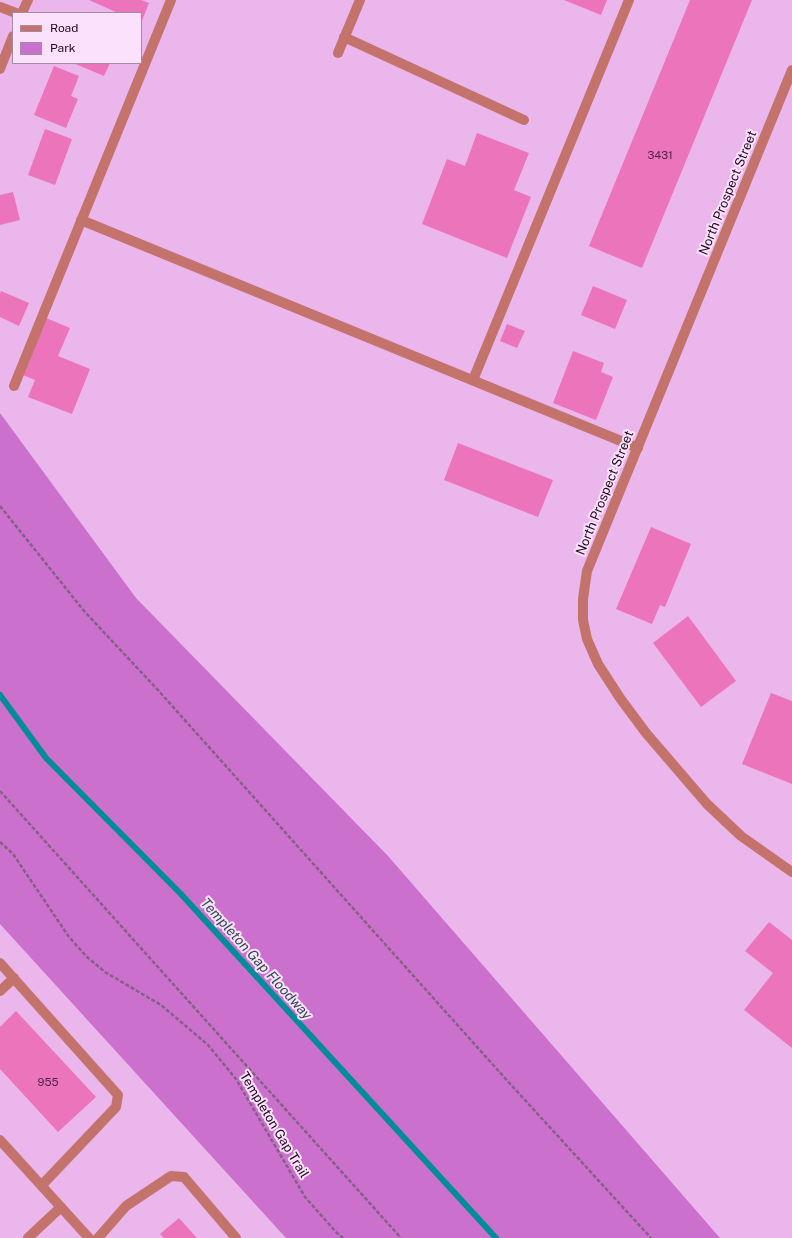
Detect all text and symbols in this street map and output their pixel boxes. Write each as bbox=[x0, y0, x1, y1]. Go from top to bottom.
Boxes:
legend bbox=[12, 12, 142, 64]
text: Road bbox=[50, 21, 78, 35]
text: Park bbox=[50, 41, 76, 55]
street label: North Prospect Street bbox=[696, 128, 760, 258]
house number: 3431 bbox=[647, 149, 673, 163]
street label: North Prospect Street bbox=[573, 428, 637, 558]
water label: Templeton Gap Floodway bbox=[197, 895, 315, 1023]
street label: Templeton Gap Trail bbox=[236, 1069, 312, 1181]
house number: 955 bbox=[38, 1076, 58, 1090]

